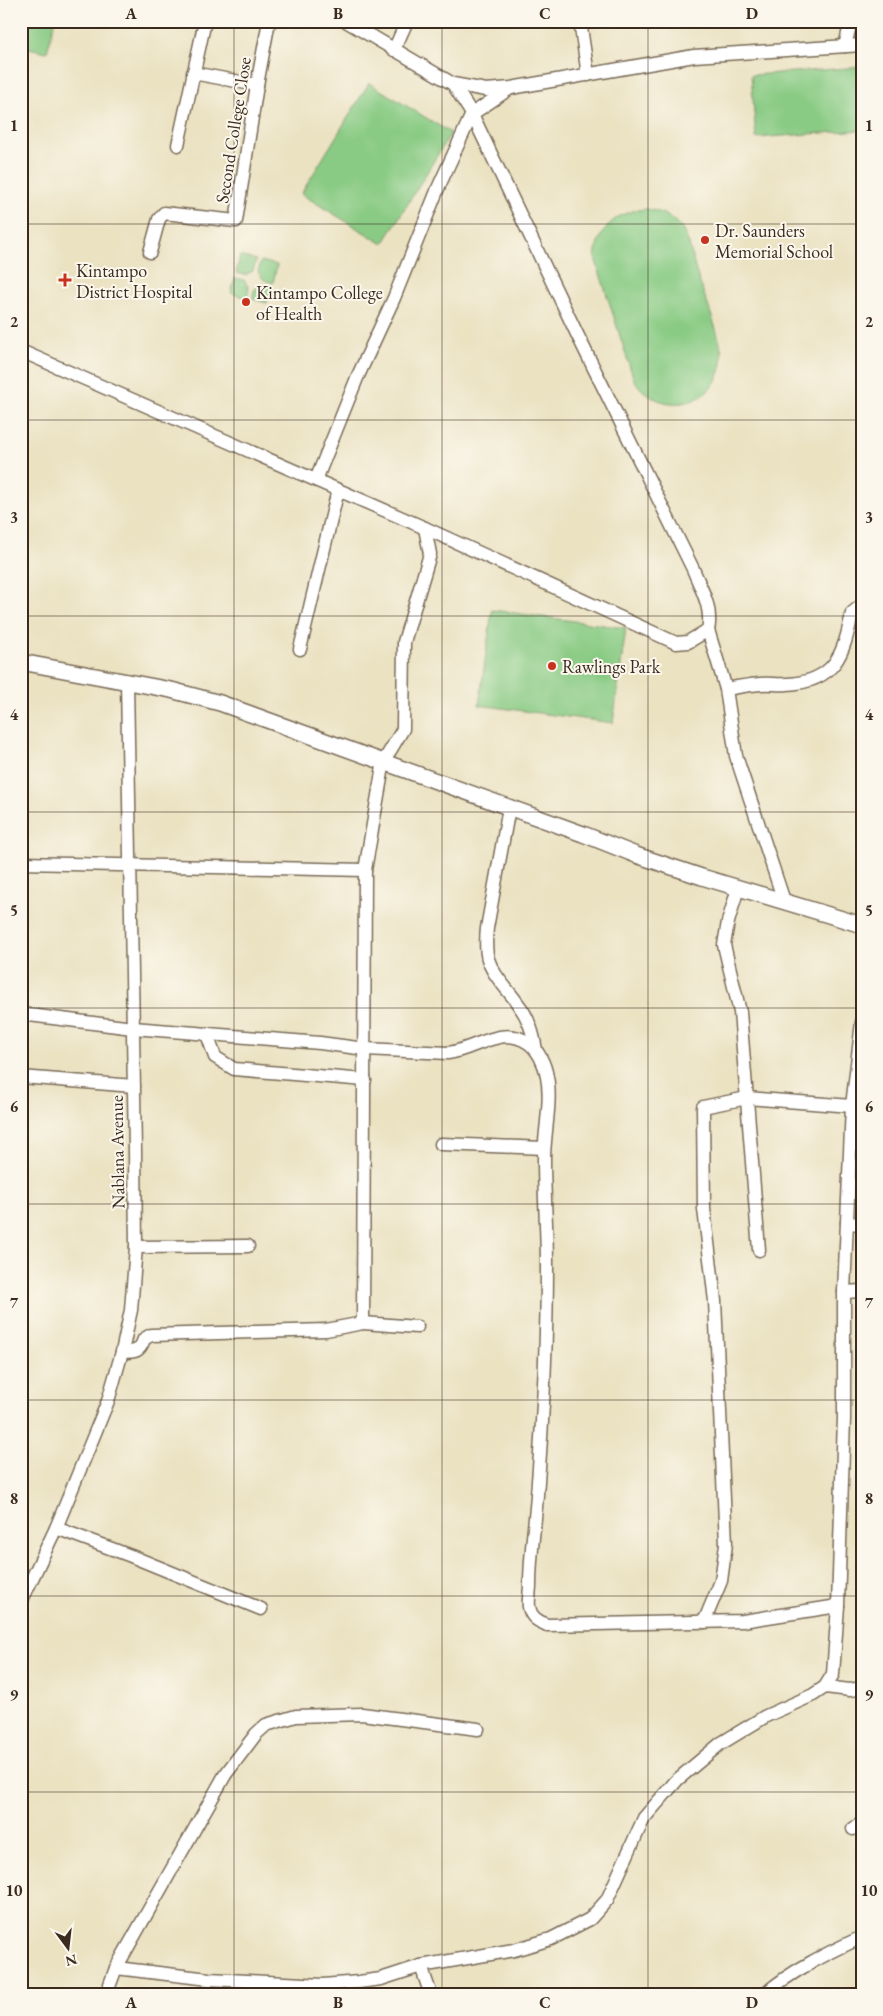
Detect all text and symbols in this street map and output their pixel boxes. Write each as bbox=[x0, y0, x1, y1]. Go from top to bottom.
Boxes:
text: A bbox=[124, 3, 137, 24]
text: B bbox=[333, 3, 343, 24]
text: C bbox=[539, 3, 551, 24]
text: D bbox=[746, 3, 758, 24]
street label: Second College Close bbox=[210, 55, 256, 205]
text: 1 bbox=[10, 115, 18, 136]
text: 1 bbox=[865, 115, 873, 136]
place label: Dr. Saunders Memorial School bbox=[715, 219, 833, 263]
marker: Dr. Saunders Memorial School bbox=[699, 234, 711, 246]
place label: Kintampo District Hospital bbox=[76, 259, 193, 303]
marker: Kintampo District Hospital bbox=[58, 273, 72, 287]
place label: Kintampo College of Health bbox=[256, 281, 383, 325]
marker: Kintampo College of Health bbox=[240, 296, 252, 308]
text: 2 bbox=[10, 311, 19, 332]
text: 2 bbox=[865, 311, 874, 332]
text: 3 bbox=[10, 507, 18, 528]
text: 3 bbox=[865, 507, 873, 528]
place label: Rawlings Park bbox=[562, 655, 661, 678]
marker: Rawlings Park bbox=[546, 660, 558, 672]
text: 4 bbox=[10, 704, 19, 725]
text: 4 bbox=[865, 704, 874, 725]
text: 5 bbox=[10, 900, 18, 921]
text: 5 bbox=[865, 900, 873, 921]
street label: Nablana Avenue bbox=[105, 1095, 129, 1209]
text: 6 bbox=[10, 1096, 19, 1117]
text: 6 bbox=[865, 1096, 874, 1117]
text: 7 bbox=[10, 1292, 19, 1313]
text: 7 bbox=[865, 1292, 874, 1313]
text: 8 bbox=[10, 1488, 18, 1509]
text: 8 bbox=[865, 1488, 873, 1509]
text: 9 bbox=[10, 1684, 19, 1705]
text: 9 bbox=[865, 1684, 874, 1705]
text: 10 bbox=[6, 1880, 23, 1901]
text: 10 bbox=[861, 1880, 878, 1901]
north arrow bbox=[42, 1924, 92, 1974]
text: N bbox=[63, 1950, 79, 1971]
text: A bbox=[124, 1992, 137, 2013]
text: B bbox=[333, 1992, 343, 2013]
text: C bbox=[539, 1992, 551, 2013]
text: D bbox=[746, 1992, 758, 2013]

